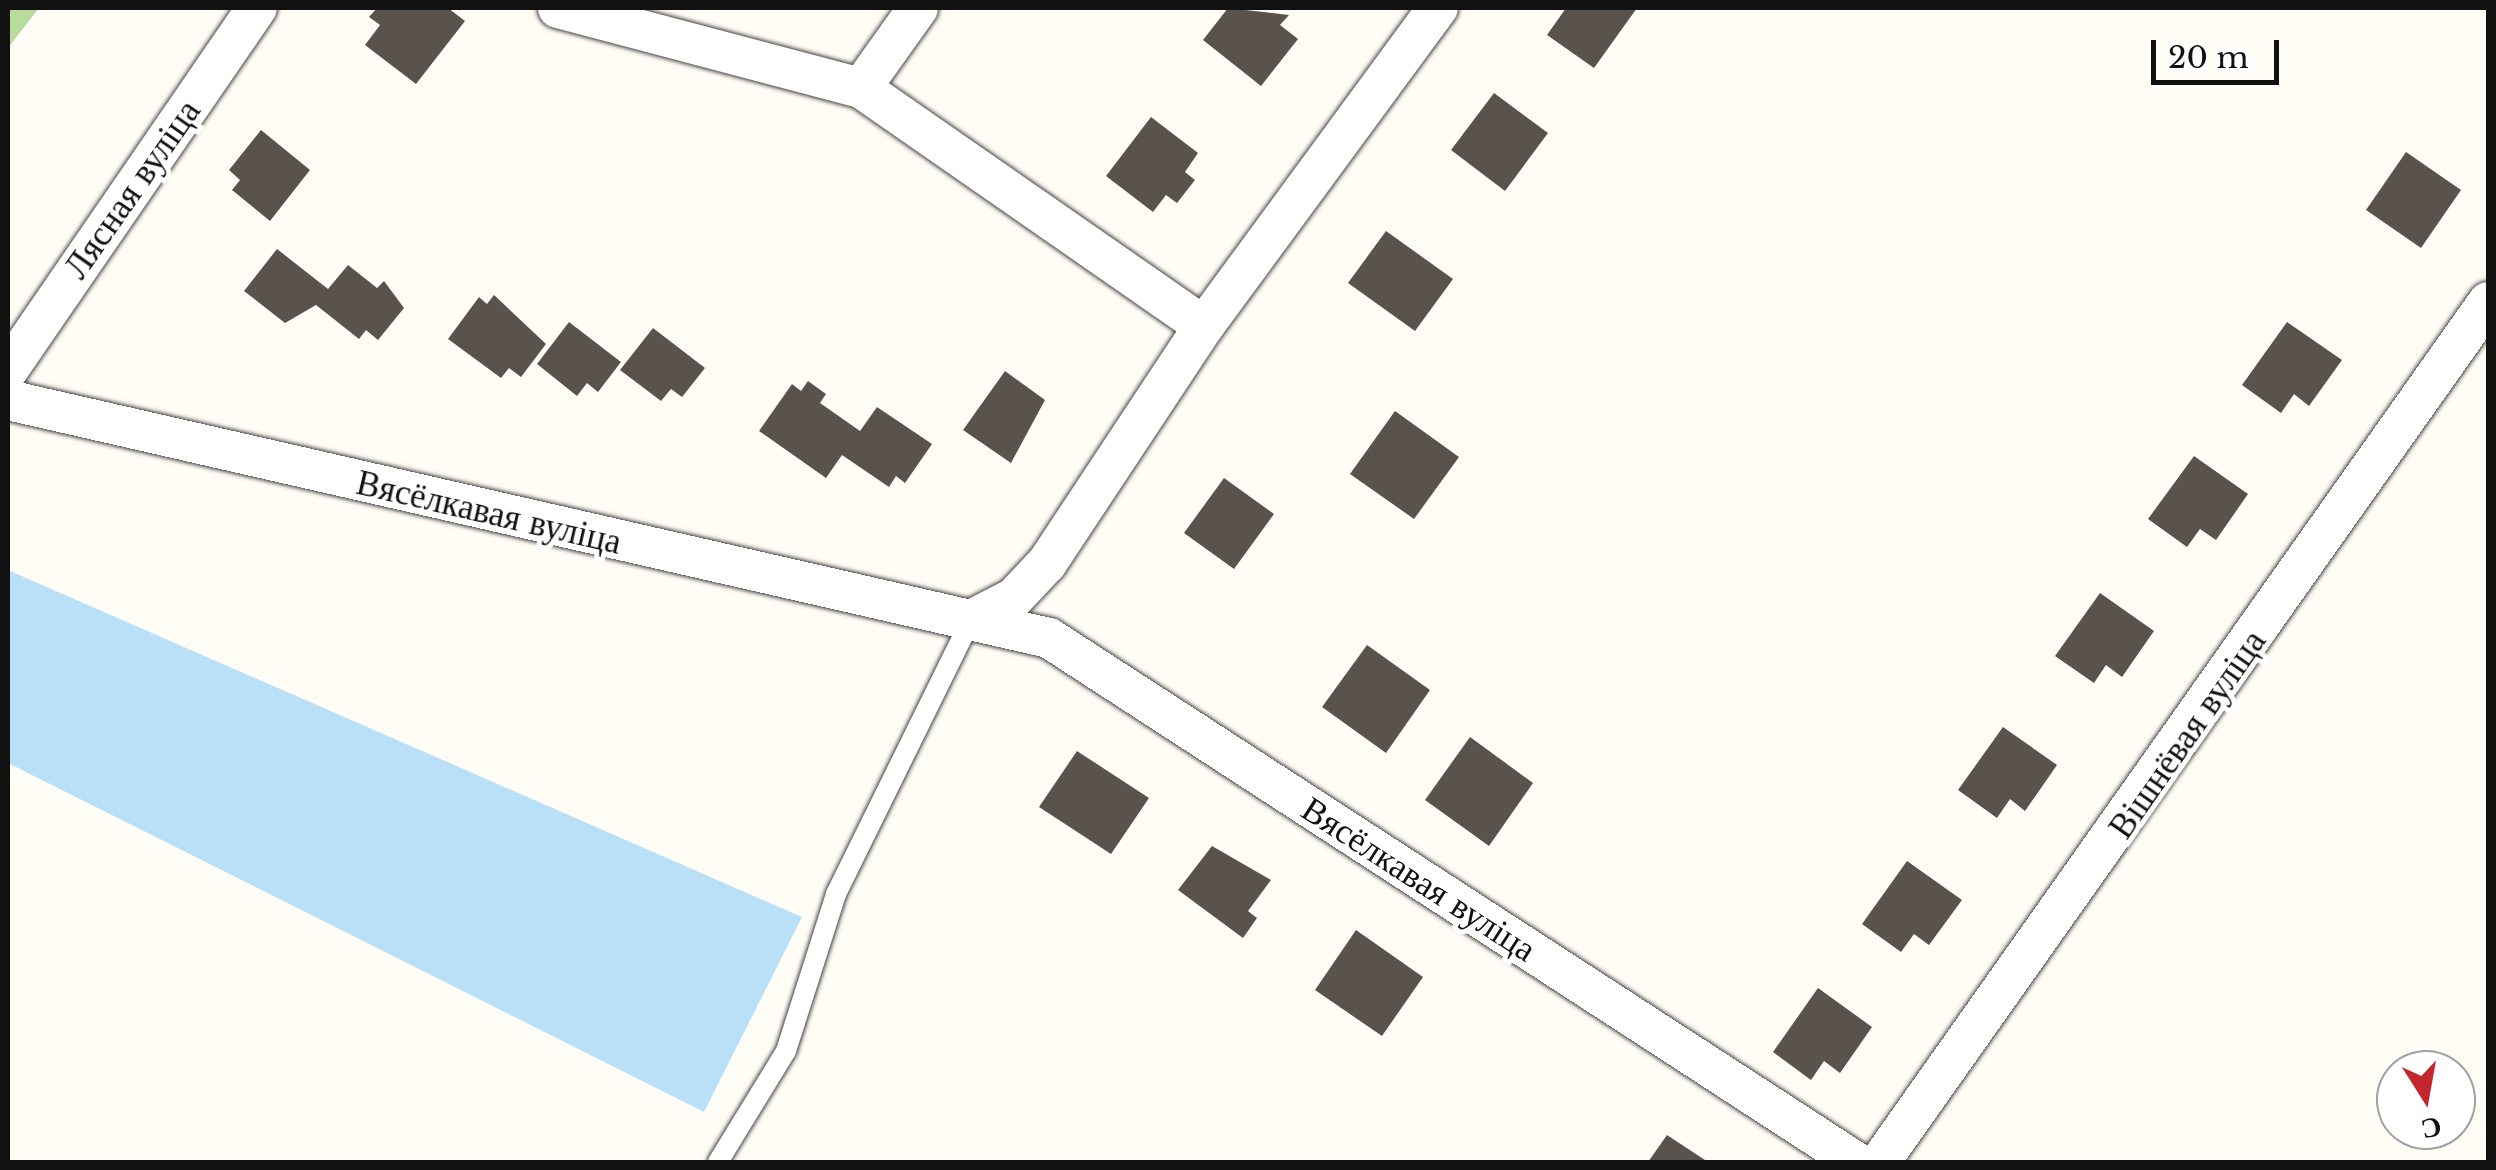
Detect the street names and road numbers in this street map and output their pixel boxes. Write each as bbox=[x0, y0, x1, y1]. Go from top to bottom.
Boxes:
street label: Лясная вуліца bbox=[55, 92, 209, 286]
street label: Вясёлкавая вуліца bbox=[353, 461, 625, 563]
street label: Вішнёвая вуліца bbox=[2100, 622, 2274, 846]
street label: Вясёлкавая вуліца bbox=[1294, 788, 1544, 970]

